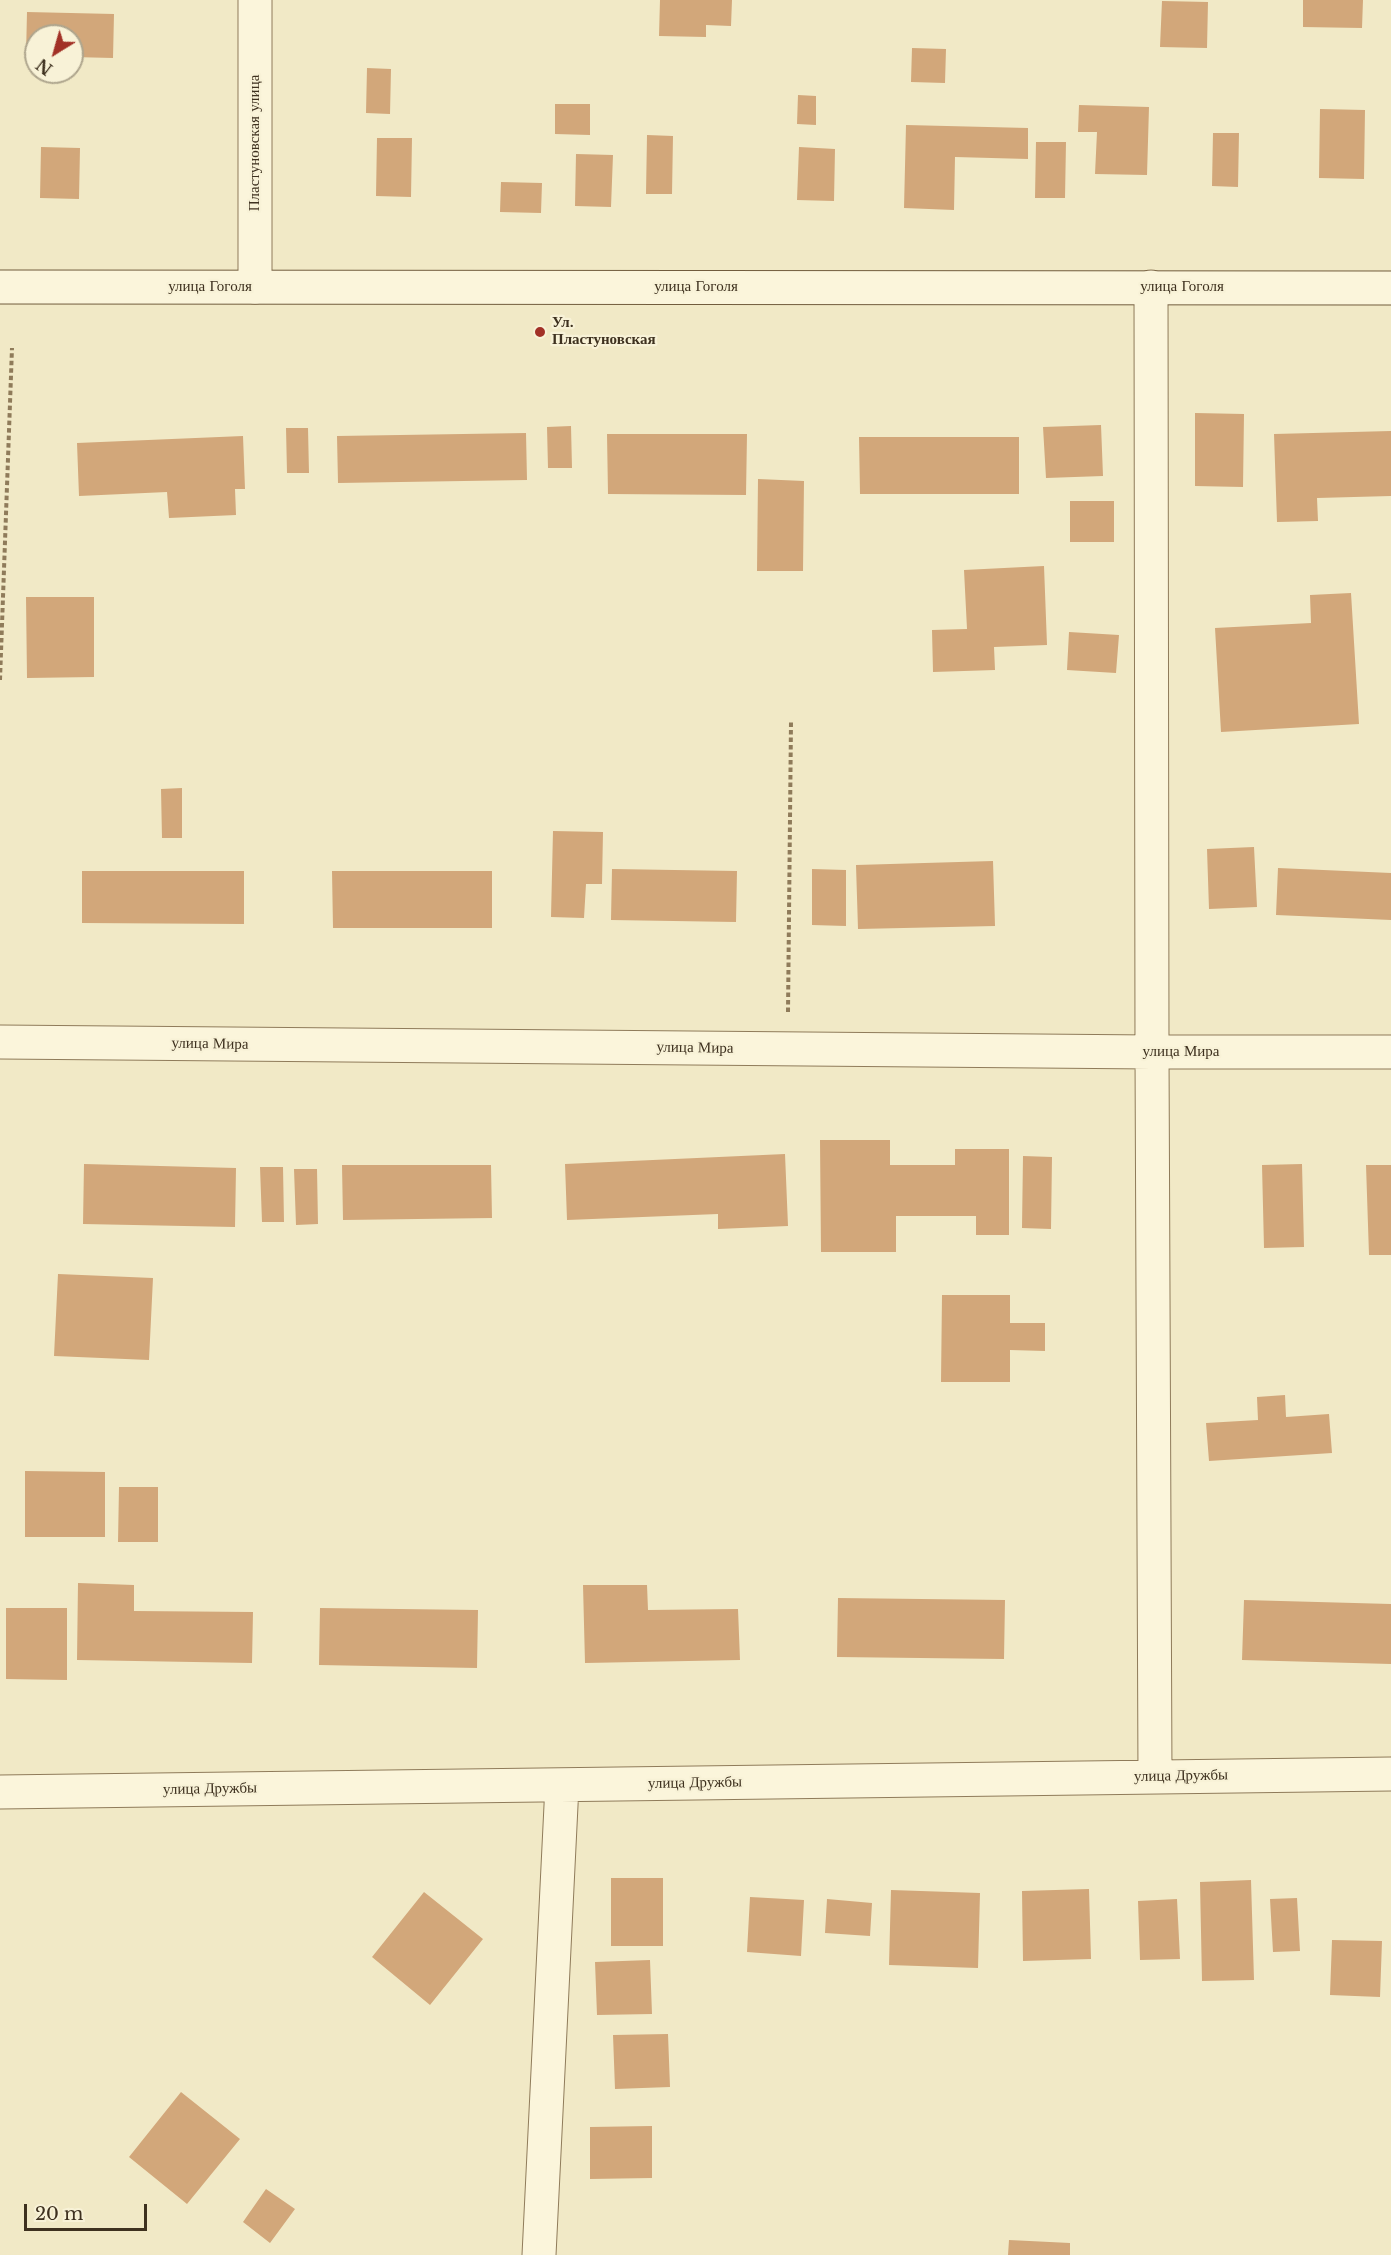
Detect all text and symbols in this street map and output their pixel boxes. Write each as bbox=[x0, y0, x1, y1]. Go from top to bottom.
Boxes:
north arrow bbox=[24, 24, 84, 84]
text: N bbox=[32, 54, 56, 79]
street label: Пластуновская улица bbox=[246, 75, 264, 211]
street label: улица Гоголя bbox=[168, 278, 252, 296]
street label: улица Гоголя bbox=[654, 278, 738, 296]
street label: улица Гоголя bbox=[1140, 278, 1224, 296]
place label: Ул. Пластуновская bbox=[552, 314, 656, 349]
marker: Ул. Пластуновская bbox=[533, 325, 547, 339]
street label: улица Мира bbox=[171, 1034, 249, 1054]
street label: улица Мира bbox=[656, 1038, 734, 1058]
street label: улица Мира bbox=[1143, 1043, 1219, 1061]
street label: улица Дружбы bbox=[1134, 1766, 1228, 1786]
street label: улица Дружбы bbox=[648, 1773, 742, 1793]
street label: улица Дружбы bbox=[163, 1779, 257, 1799]
scale bar bbox=[27, 2192, 150, 2230]
text: 20 m bbox=[35, 2203, 83, 2225]

